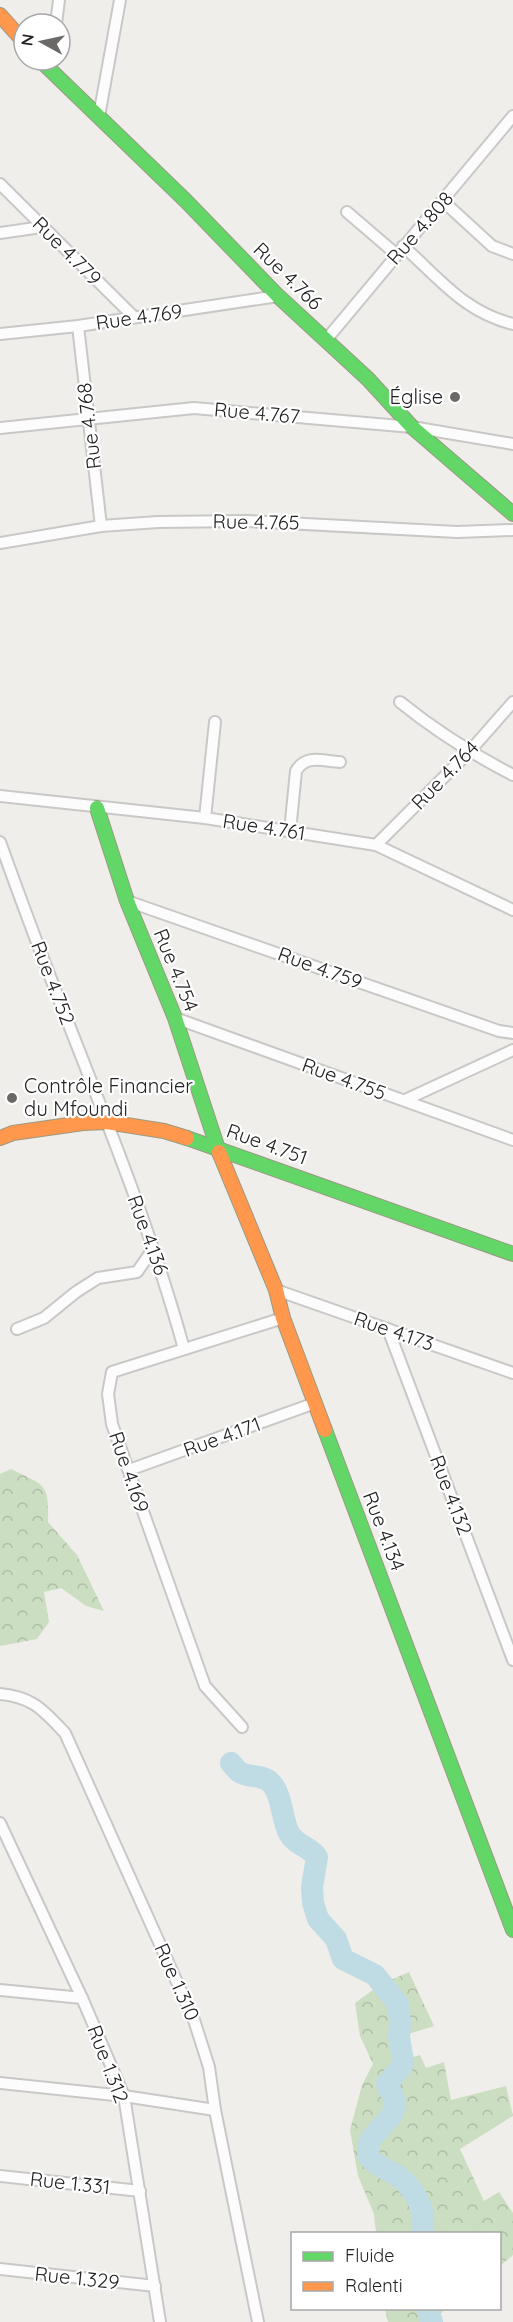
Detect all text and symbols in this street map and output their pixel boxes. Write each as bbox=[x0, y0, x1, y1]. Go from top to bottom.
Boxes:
north arrow bbox=[12, 12, 72, 72]
text: N bbox=[16, 33, 38, 47]
street label: Rue 4.808 bbox=[381, 186, 458, 269]
street label: Rue 4.779 bbox=[28, 211, 107, 290]
street label: Rue 4.766 bbox=[248, 237, 328, 315]
street label: Rue 4.769 bbox=[94, 298, 184, 335]
street label: Rue 4.768 bbox=[71, 381, 106, 471]
place label: Église bbox=[390, 384, 443, 409]
marker: Église bbox=[448, 390, 462, 404]
street label: Rue 4.767 bbox=[213, 396, 301, 429]
street label: Rue 4.765 bbox=[212, 508, 300, 535]
street label: Rue 4.764 bbox=[406, 735, 484, 815]
street label: Rue 4.761 bbox=[221, 808, 307, 845]
street label: Rue 4.754 bbox=[149, 925, 204, 1015]
street label: Rue 4.752 bbox=[26, 937, 81, 1028]
street label: Rue 4.759 bbox=[275, 941, 366, 994]
street label: Rue 4.755 bbox=[299, 1052, 390, 1105]
place label: Contrôle Financier du Mfoundi bbox=[24, 1073, 193, 1121]
marker: Contrôle Financier du Mfoundi bbox=[5, 1091, 19, 1105]
street label: Rue 4.751 bbox=[223, 1117, 311, 1170]
street label: Rue 4.136 bbox=[122, 1191, 175, 1278]
street label: Rue 4.173 bbox=[351, 1305, 437, 1356]
street label: Rue 4.171 bbox=[180, 1411, 264, 1462]
street label: Rue 4.169 bbox=[104, 1428, 155, 1516]
street label: Rue 4.132 bbox=[425, 1451, 478, 1538]
street label: Rue 4.134 bbox=[358, 1488, 411, 1574]
street label: Rue 1.310 bbox=[149, 1939, 206, 2024]
street label: Rue 1.312 bbox=[82, 2021, 135, 2106]
street label: Rue 1.331 bbox=[29, 2166, 112, 2199]
legend bbox=[291, 2232, 501, 2310]
text: Fluide bbox=[345, 2244, 394, 2267]
street label: Rue 1.329 bbox=[33, 2261, 121, 2294]
text: Ralenti bbox=[345, 2274, 403, 2297]

